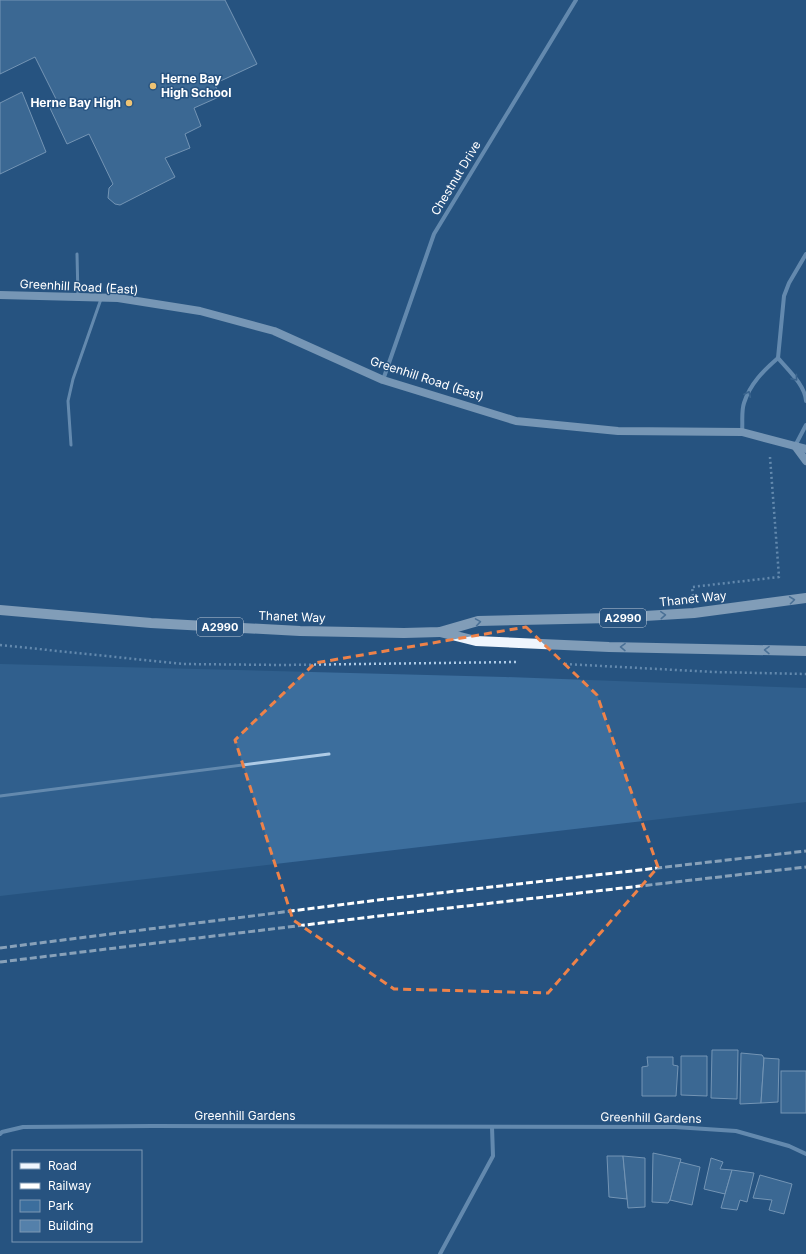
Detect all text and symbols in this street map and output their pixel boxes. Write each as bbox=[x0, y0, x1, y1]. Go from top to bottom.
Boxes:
place label: Herne Bay High School bbox=[161, 71, 231, 100]
marker: Herne Bay High School bbox=[148, 81, 158, 91]
place label: Herne Bay High bbox=[30, 95, 121, 110]
marker: Herne Bay High bbox=[124, 98, 134, 108]
street label: Chestnut Drive bbox=[427, 138, 484, 218]
street label: Greenhill Road (East) bbox=[19, 276, 139, 297]
street label: Greenhill Road (East) bbox=[368, 353, 486, 404]
one-way arrow bbox=[790, 374, 797, 381]
one-way arrow bbox=[743, 391, 751, 398]
street label: Thanet Way bbox=[659, 587, 728, 609]
one-way arrow bbox=[789, 596, 795, 605]
street label: Thanet Way bbox=[258, 608, 326, 625]
road number: A2990 bbox=[600, 609, 646, 627]
one-way arrow bbox=[660, 610, 666, 619]
road number: A2990 bbox=[197, 618, 243, 636]
one-way arrow bbox=[474, 618, 481, 627]
one-way arrow bbox=[620, 643, 626, 652]
one-way arrow bbox=[764, 646, 770, 654]
street label: Greenhill Gardens bbox=[194, 1108, 296, 1123]
street label: Greenhill Gardens bbox=[600, 1109, 702, 1126]
legend bbox=[12, 1150, 142, 1242]
text: Road bbox=[48, 1158, 77, 1173]
text: Railway bbox=[48, 1178, 92, 1193]
text: Park bbox=[48, 1198, 74, 1213]
text: Building bbox=[48, 1218, 93, 1233]

